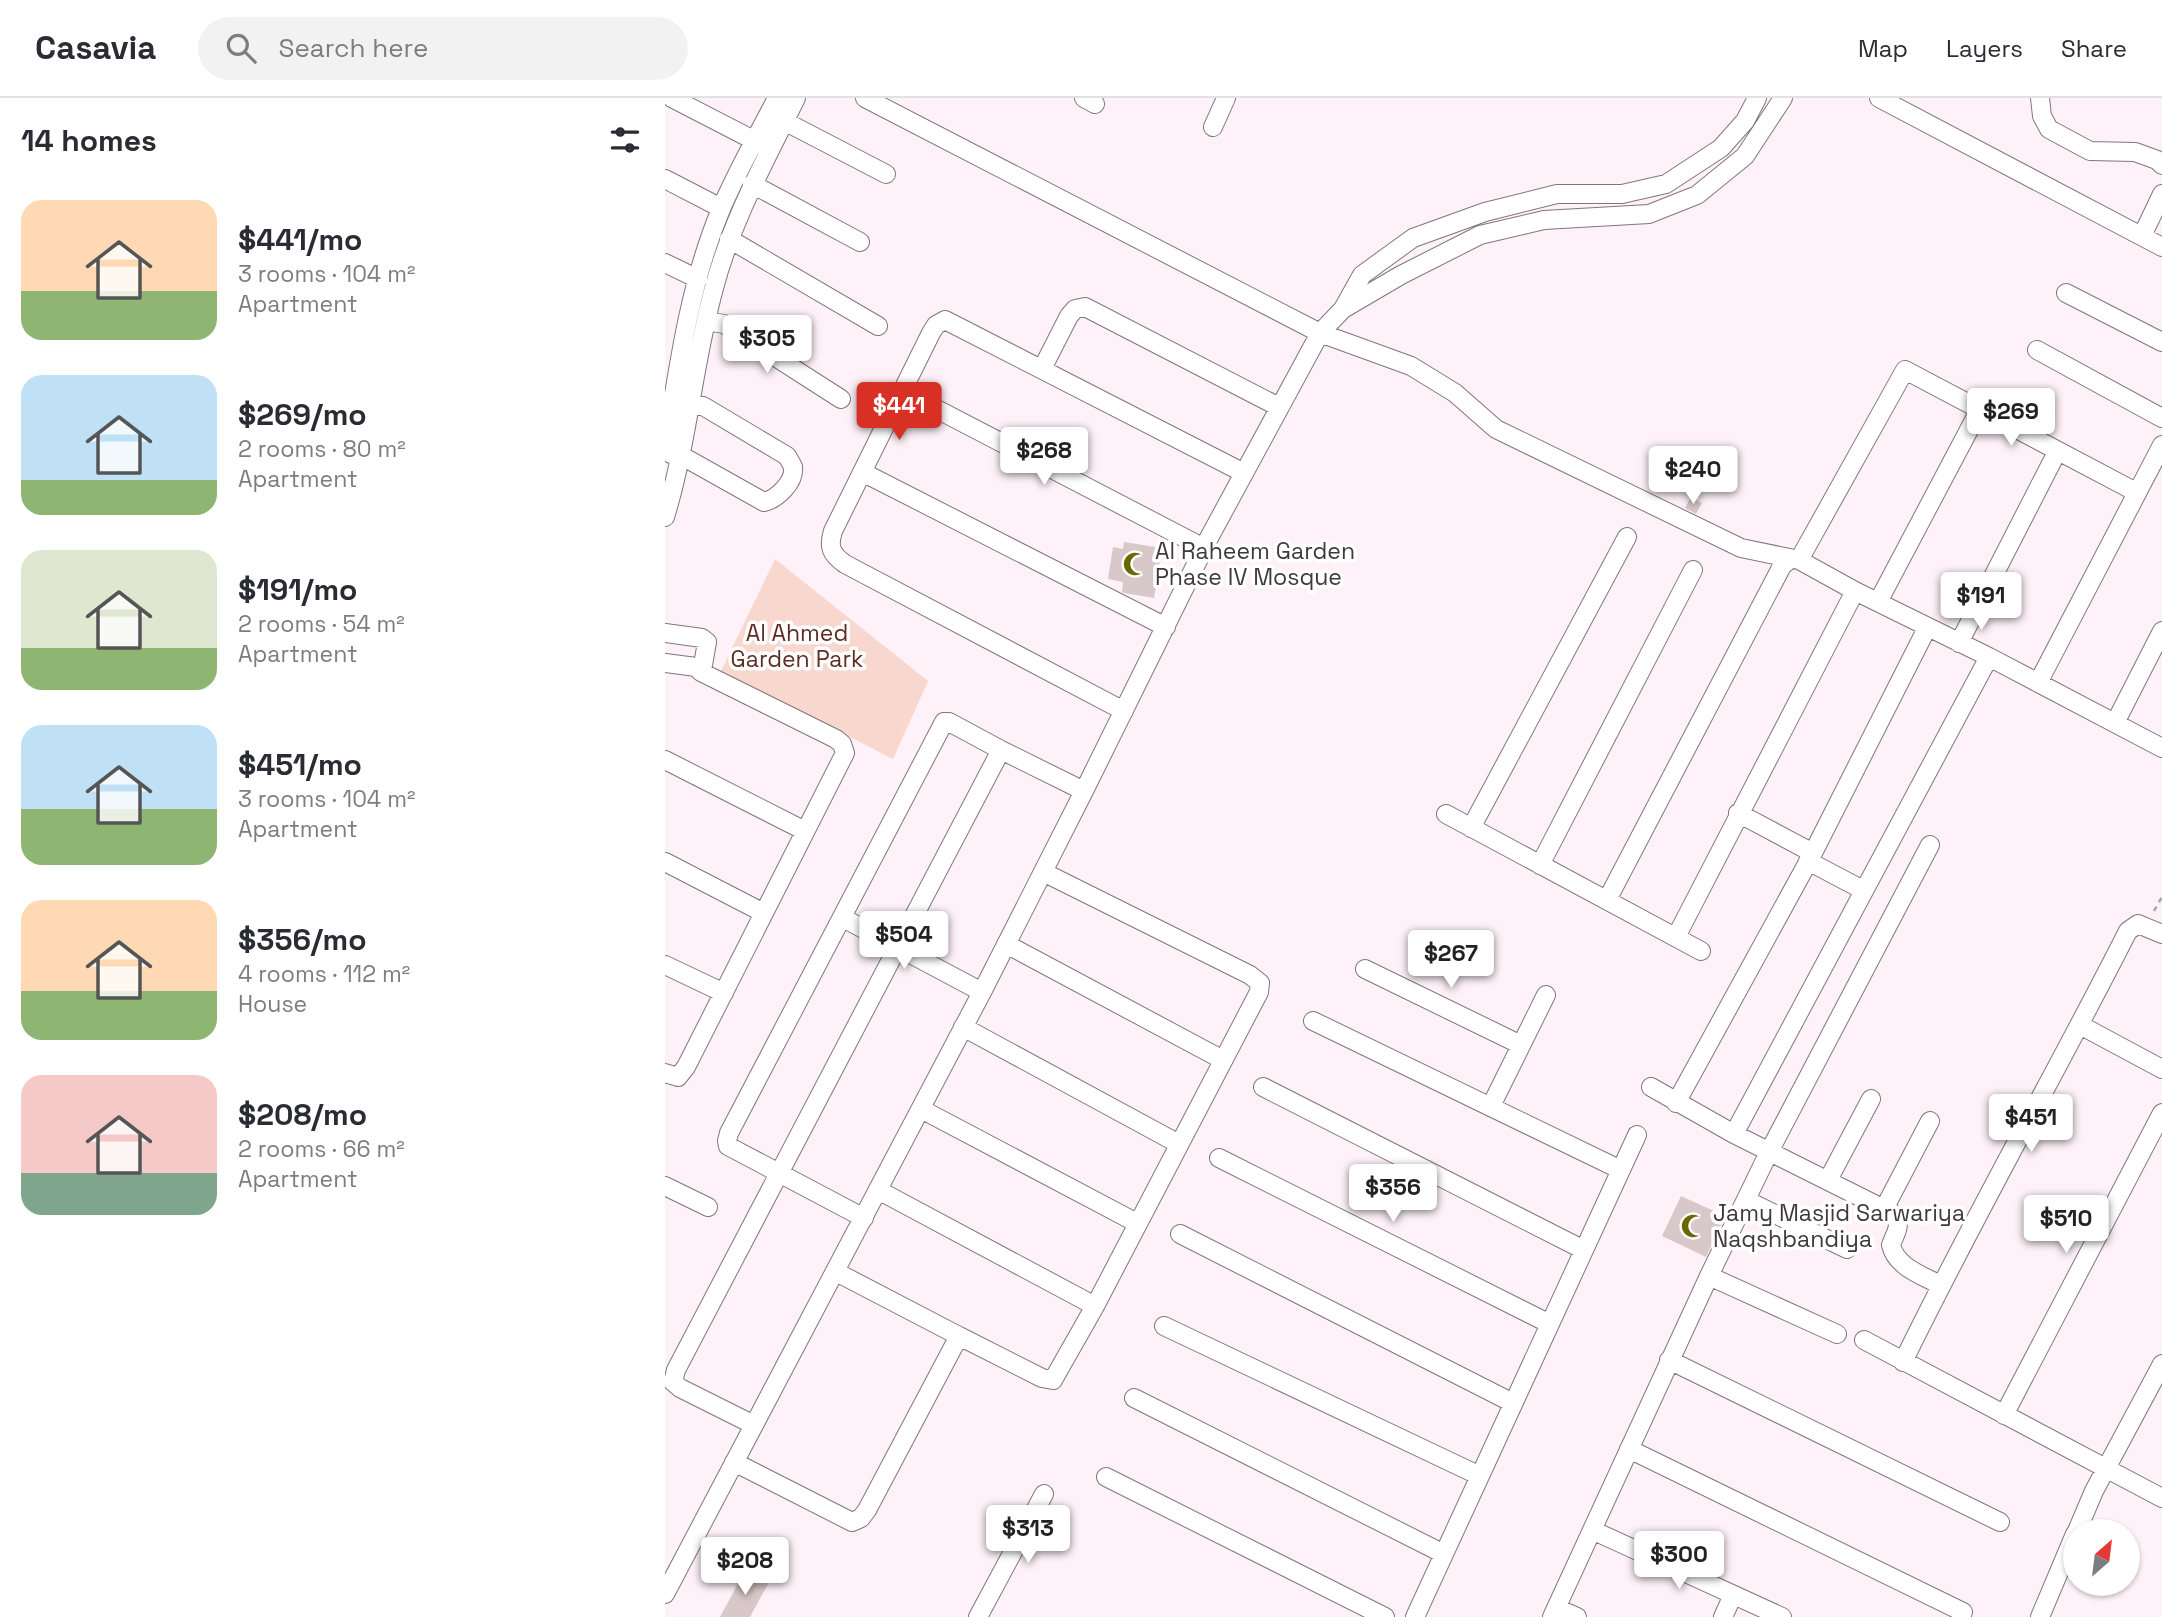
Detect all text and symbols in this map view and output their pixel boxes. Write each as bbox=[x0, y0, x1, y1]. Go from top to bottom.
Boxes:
search box bbox=[198, 17, 688, 80]
text: Casavia bbox=[35, 27, 156, 69]
icon: search bbox=[222, 29, 260, 67]
text: Search here bbox=[278, 31, 428, 65]
text: Map bbox=[1858, 33, 1908, 64]
text: Layers bbox=[1946, 33, 2023, 64]
text: Share bbox=[2061, 33, 2127, 64]
text: 14 homes bbox=[21, 121, 157, 160]
icon: filters bbox=[606, 121, 644, 159]
text: $441/mo bbox=[238, 220, 362, 259]
icon: home bbox=[77, 228, 161, 312]
text: 3 rooms · 104 m² bbox=[238, 259, 415, 289]
text: Apartment bbox=[238, 289, 358, 319]
pin: $305 bbox=[726, 316, 808, 375]
text: $305 bbox=[739, 323, 795, 353]
pin: $441 bbox=[858, 382, 940, 442]
pin: $269 bbox=[1970, 388, 2052, 448]
text: $441 bbox=[873, 390, 925, 420]
text: $269/mo bbox=[238, 395, 367, 434]
text: $269 bbox=[1983, 396, 2039, 426]
icon: home bbox=[77, 403, 161, 487]
pin: $268 bbox=[1003, 428, 1085, 487]
text: 2 rooms · 80 m² bbox=[238, 434, 406, 464]
text: $268 bbox=[1016, 435, 1072, 465]
pin: $240 bbox=[1652, 446, 1734, 506]
text: $240 bbox=[1665, 454, 1721, 484]
text: Apartment bbox=[238, 464, 358, 494]
place label: Al Raheem Garden Phase IV Mosque bbox=[1155, 536, 1355, 592]
mosque icon: Al Raheem Garden Phase IV Mosque bbox=[1121, 550, 1149, 578]
text: $191/mo bbox=[238, 570, 357, 609]
pin: $191 bbox=[1940, 573, 2022, 632]
icon: home bbox=[77, 578, 161, 662]
text: $191 bbox=[1957, 580, 2005, 610]
text: 2 rooms · 54 m² bbox=[238, 609, 405, 639]
park label: Al Ahmed Garden Park bbox=[731, 618, 863, 674]
text: Apartment bbox=[238, 639, 358, 669]
text: $451/mo bbox=[238, 745, 362, 784]
icon: home bbox=[77, 753, 161, 837]
text: 3 rooms · 104 m² bbox=[238, 784, 415, 814]
text: Apartment bbox=[238, 814, 358, 844]
pin: $504 bbox=[863, 912, 945, 971]
text: $504 bbox=[875, 919, 933, 949]
text: $356/mo bbox=[238, 920, 367, 959]
icon: home bbox=[77, 928, 161, 1012]
pin: $267 bbox=[1410, 930, 1492, 990]
text: $267 bbox=[1424, 938, 1478, 968]
text: 4 rooms · 112 m² bbox=[238, 959, 410, 989]
text: House bbox=[238, 989, 307, 1019]
pin: $451 bbox=[1990, 1094, 2072, 1154]
text: $208/mo bbox=[238, 1095, 367, 1134]
text: $451 bbox=[2005, 1102, 2057, 1132]
icon: home bbox=[77, 1103, 161, 1187]
text: 2 rooms · 66 m² bbox=[238, 1134, 405, 1164]
text: Apartment bbox=[238, 1164, 358, 1194]
pin: $356 bbox=[1352, 1164, 1434, 1224]
text: $356 bbox=[1365, 1172, 1421, 1202]
pin: $510 bbox=[2025, 1196, 2107, 1255]
place label: Jamy Masjid Sarwariya Naqshbandiya bbox=[1713, 1198, 1965, 1254]
text: $510 bbox=[2040, 1203, 2092, 1233]
mosque icon: Jamy Masjid Sarwariya Naqshbandiya bbox=[1679, 1212, 1707, 1240]
pin: $313 bbox=[987, 1506, 1069, 1565]
text: $313 bbox=[1002, 1513, 1054, 1543]
north arrow bbox=[2063, 1519, 2140, 1596]
map controls bbox=[2063, 1519, 2140, 1596]
pin: $300 bbox=[1638, 1532, 1720, 1591]
pin: $208 bbox=[704, 1538, 786, 1597]
text: $300 bbox=[1650, 1539, 1708, 1569]
text: $208 bbox=[717, 1545, 773, 1575]

